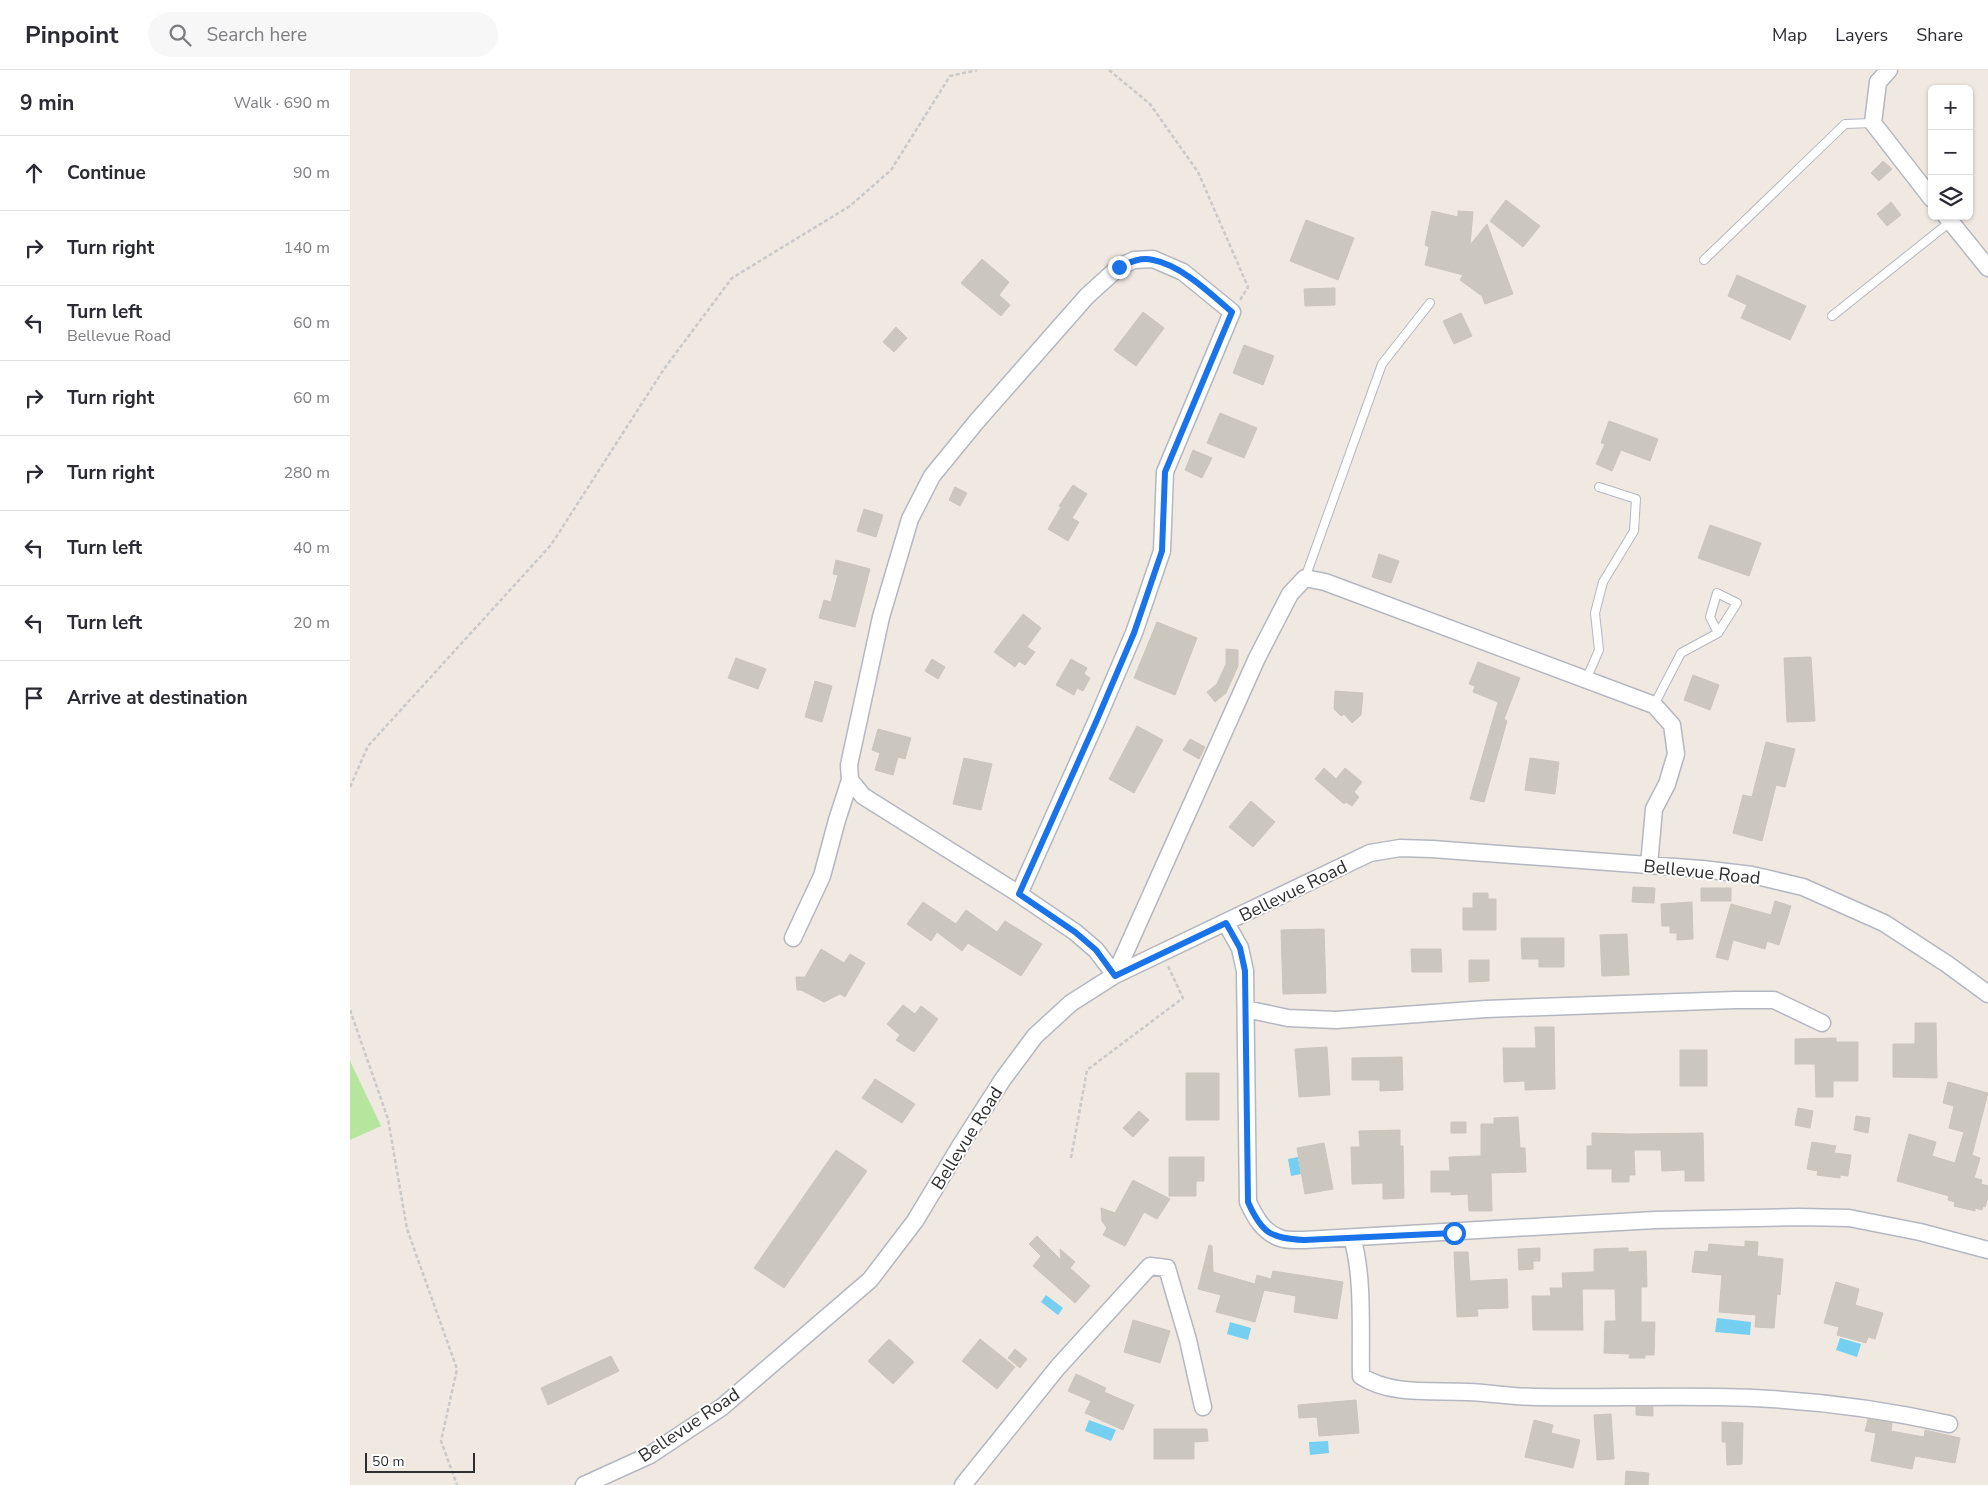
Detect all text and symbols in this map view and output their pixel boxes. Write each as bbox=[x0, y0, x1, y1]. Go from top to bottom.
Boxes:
search box bbox=[148, 12, 498, 57]
text: Pinpoint bbox=[25, 19, 118, 51]
icon: search bbox=[166, 21, 194, 49]
text: Search here bbox=[206, 22, 307, 48]
text: Map bbox=[1772, 23, 1807, 47]
text: Layers bbox=[1835, 23, 1888, 47]
text: Share bbox=[1916, 23, 1963, 47]
map controls bbox=[1928, 85, 1973, 220]
button: + bbox=[1928, 85, 1973, 130]
text: 9 min bbox=[20, 89, 74, 117]
text: Walk · 690 m bbox=[234, 92, 330, 114]
button: − bbox=[1928, 130, 1973, 175]
icon: ahead bbox=[20, 159, 48, 187]
text: Continue bbox=[67, 160, 146, 186]
text: 90 m bbox=[293, 162, 330, 184]
button: layers bbox=[1928, 175, 1973, 220]
icon: right bbox=[20, 234, 48, 262]
text: Turn right bbox=[67, 235, 154, 261]
text: 140 m bbox=[283, 237, 330, 259]
route end bbox=[1108, 256, 1131, 279]
text: Turn left bbox=[67, 299, 142, 325]
icon: left bbox=[20, 309, 48, 337]
text: 60 m bbox=[293, 312, 330, 334]
text: Bellevue Road bbox=[67, 325, 171, 347]
icon: right bbox=[20, 384, 48, 412]
text: Turn right bbox=[67, 385, 154, 411]
text: 60 m bbox=[293, 387, 330, 409]
icon: right bbox=[20, 459, 48, 487]
text: Turn right bbox=[67, 460, 154, 486]
text: 280 m bbox=[283, 462, 330, 484]
icon: left bbox=[20, 534, 48, 562]
text: Turn left bbox=[67, 535, 142, 561]
text: 40 m bbox=[293, 537, 330, 559]
icon: left bbox=[20, 609, 48, 637]
text: Turn left bbox=[67, 610, 142, 636]
text: 20 m bbox=[293, 612, 330, 634]
icon: arrive bbox=[20, 684, 48, 712]
text: Arrive at destination bbox=[67, 685, 248, 711]
street label: Bellevue Road bbox=[1642, 854, 1762, 890]
street label: Bellevue Road bbox=[1235, 855, 1351, 927]
street label: Bellevue Road bbox=[926, 1082, 1008, 1194]
route start bbox=[1443, 1222, 1466, 1245]
street label: Bellevue Road bbox=[634, 1382, 744, 1468]
scale bar bbox=[365, 1450, 475, 1473]
text: 50 m bbox=[372, 1452, 404, 1471]

